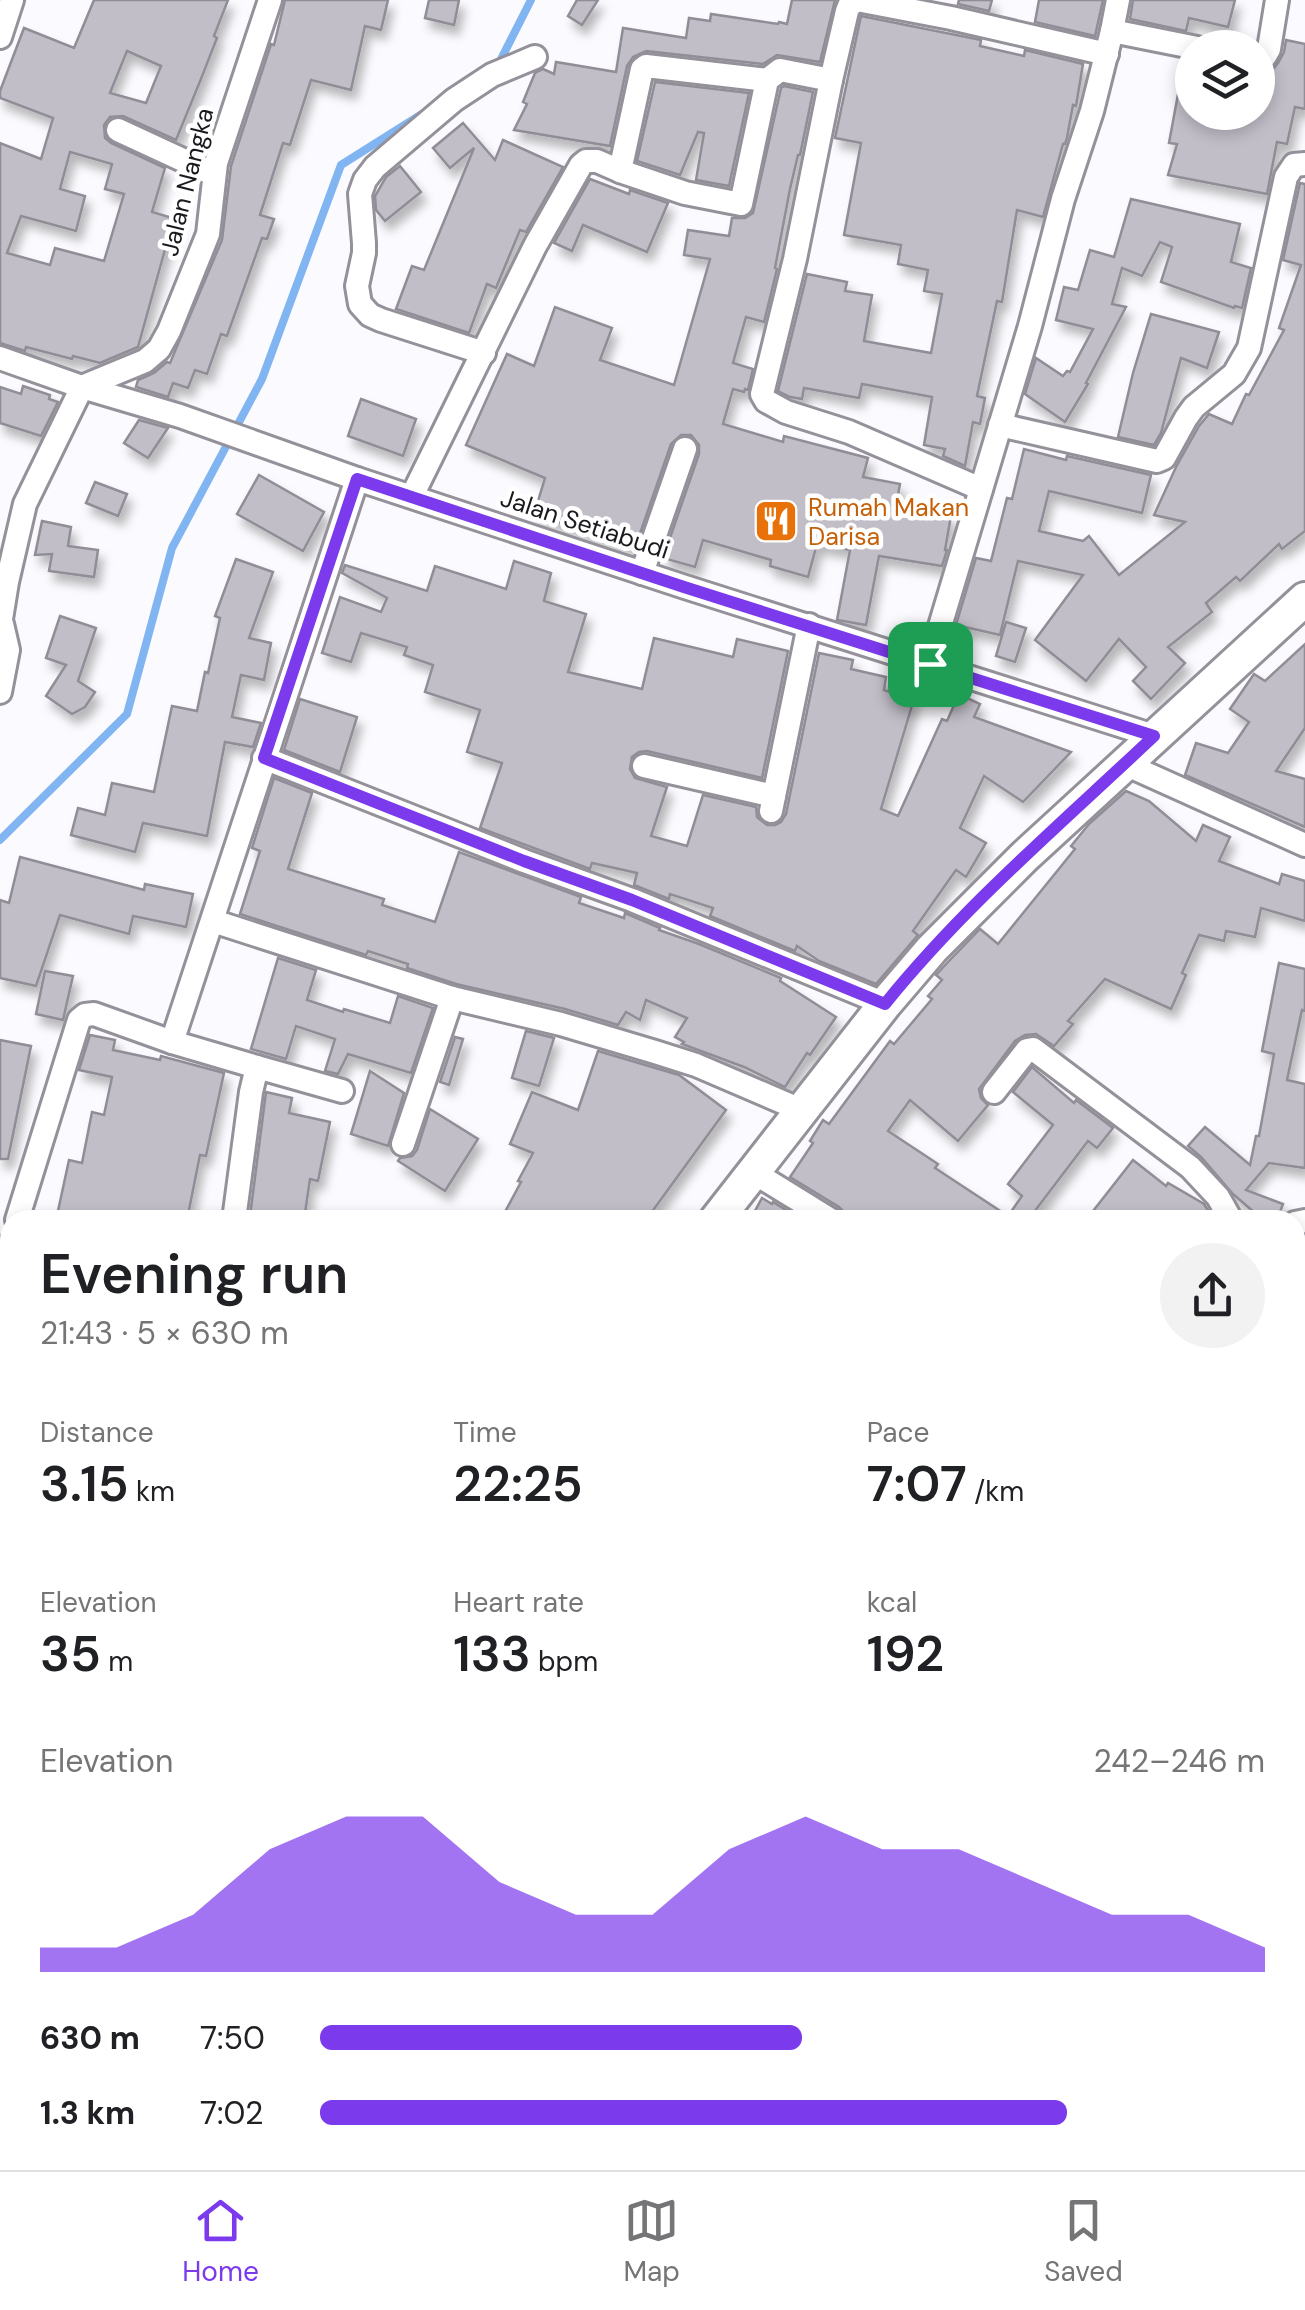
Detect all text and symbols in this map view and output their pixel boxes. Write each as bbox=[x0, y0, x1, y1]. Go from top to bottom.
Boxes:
map controls bbox=[1175, 30, 1275, 130]
button: layers bbox=[1175, 30, 1275, 130]
street label: Jalan Nangka bbox=[153, 104, 221, 260]
street label: Jalan Setiabudi bbox=[496, 481, 674, 567]
place label: Rumah Makan Darisa bbox=[808, 491, 969, 553]
restaurant icon: Rumah Makan Darisa bbox=[753, 498, 799, 544]
pin bbox=[888, 622, 973, 707]
icon: arrive bbox=[903, 637, 958, 692]
text: Evening run bbox=[40, 1238, 348, 1310]
button: share bbox=[1160, 1243, 1265, 1348]
text: 21:43 · 5 × 630 m bbox=[40, 1312, 289, 1354]
text: Distance bbox=[40, 1414, 154, 1451]
text: Time bbox=[453, 1414, 517, 1451]
text: Pace bbox=[867, 1414, 929, 1451]
text: 3.15 bbox=[40, 1451, 129, 1517]
text: 22:25 bbox=[453, 1451, 583, 1517]
text: 7:07 bbox=[867, 1451, 967, 1517]
text: km bbox=[129, 1473, 175, 1510]
text: /km bbox=[967, 1473, 1024, 1510]
text: Elevation bbox=[40, 1584, 157, 1621]
text: Heart rate bbox=[453, 1584, 584, 1621]
text: kcal bbox=[867, 1584, 917, 1621]
text: 35 bbox=[40, 1621, 101, 1687]
text: 133 bbox=[453, 1621, 531, 1687]
text: 192 bbox=[867, 1621, 944, 1687]
text: m bbox=[101, 1643, 133, 1680]
text: bpm bbox=[531, 1643, 598, 1680]
text: Elevation bbox=[40, 1740, 173, 1782]
text: 242–246 m bbox=[1093, 1740, 1265, 1782]
text: 630 m bbox=[40, 2017, 140, 2059]
text: 7:50 bbox=[200, 2017, 265, 2059]
text: 1.3 km bbox=[40, 2092, 135, 2134]
text: 7:02 bbox=[200, 2092, 264, 2134]
tab: Home bbox=[182, 2193, 259, 2290]
tab: Map bbox=[623, 2193, 680, 2290]
tab: Saved bbox=[1044, 2193, 1123, 2290]

